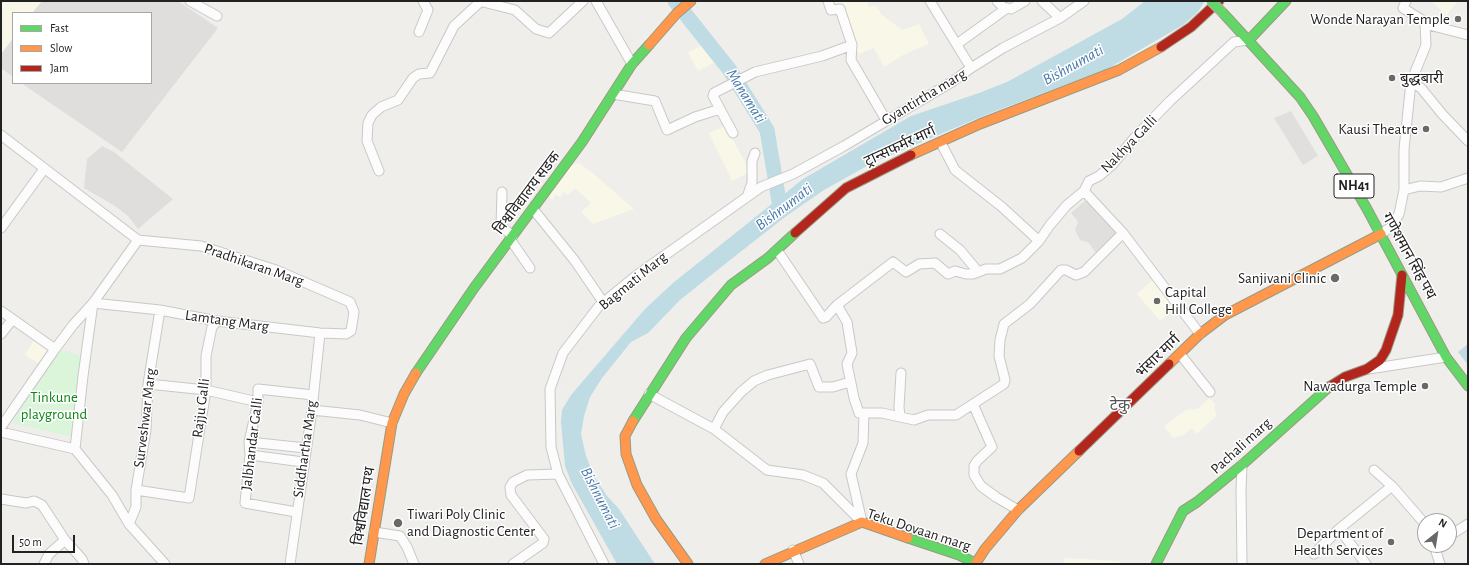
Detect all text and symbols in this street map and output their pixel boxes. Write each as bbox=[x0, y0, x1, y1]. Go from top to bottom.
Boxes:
place label: Wonde Narayan Temple bbox=[1310, 10, 1450, 28]
legend bbox=[12, 12, 152, 84]
marker: Wonde Narayan Temple bbox=[1453, 14, 1463, 24]
text: Fast bbox=[50, 22, 69, 34]
water label: Bishnumati bbox=[1039, 40, 1107, 90]
text: Slow bbox=[50, 42, 72, 54]
text: Jam bbox=[50, 62, 69, 74]
water label: Manamati bbox=[722, 65, 770, 127]
street label: Gyantirtha marg bbox=[878, 65, 970, 129]
place label: बुद्धबारी bbox=[1400, 69, 1443, 87]
marker: बुद्धबारी bbox=[1387, 73, 1397, 83]
street label: Nakhya Galli bbox=[1097, 111, 1161, 177]
place label: Kausi Theatre bbox=[1338, 120, 1418, 138]
street label: ट्रान्सफर्मर मार्ग bbox=[861, 122, 939, 170]
marker: Kausi Theatre bbox=[1421, 124, 1431, 134]
street label: विश्वविद्यालय सडक bbox=[490, 148, 564, 238]
road number: NH41 bbox=[1334, 174, 1374, 198]
water label: Bishnumati bbox=[752, 179, 816, 235]
street label: गणेशमान सिंह पथ bbox=[1378, 210, 1440, 302]
street label: Pradhikaran Marg bbox=[202, 240, 306, 290]
street label: Bagmati Marg bbox=[595, 248, 671, 314]
place label: Sanjivani Clinic bbox=[1238, 269, 1326, 287]
marker: Sanjivani Clinic bbox=[1329, 272, 1341, 284]
place label: Capital Hill College bbox=[1165, 283, 1232, 318]
marker: Capital Hill College bbox=[1152, 296, 1162, 306]
street label: Lamtang Marg bbox=[184, 306, 270, 336]
street label: भंसार मार्ग bbox=[1132, 331, 1184, 381]
street label: Surveshwar Marg bbox=[130, 367, 160, 469]
street label: Rajju Galli bbox=[188, 377, 214, 439]
place label: Nawadurga Temple bbox=[1303, 377, 1417, 395]
marker: Nawadurga Temple bbox=[1420, 381, 1430, 391]
park label: Tinkune playground bbox=[21, 388, 87, 423]
district label: टेकु bbox=[1110, 395, 1130, 415]
street label: Jalbhandar Galli bbox=[237, 396, 267, 492]
street label: Siddhartha Marg bbox=[289, 399, 321, 499]
street label: Pachali marg bbox=[1207, 414, 1275, 478]
water label: Bishnumati bbox=[576, 464, 624, 532]
street label: विश्वविद्याल पथ bbox=[349, 466, 379, 546]
place label: Tiwari Poly Clinic and Diagnostic Center bbox=[407, 505, 535, 540]
street label: Teku Dovaan marg bbox=[865, 505, 973, 555]
north arrow bbox=[1417, 513, 1457, 553]
text: N bbox=[1437, 516, 1449, 530]
marker: Tiwari Poly Clinic and Diagnostic Center bbox=[392, 517, 404, 529]
place label: Department of Health Services bbox=[1293, 524, 1383, 559]
scale bar bbox=[14, 527, 77, 553]
text: 50 m bbox=[19, 536, 42, 548]
marker: Department of Health Services bbox=[1386, 537, 1396, 547]

